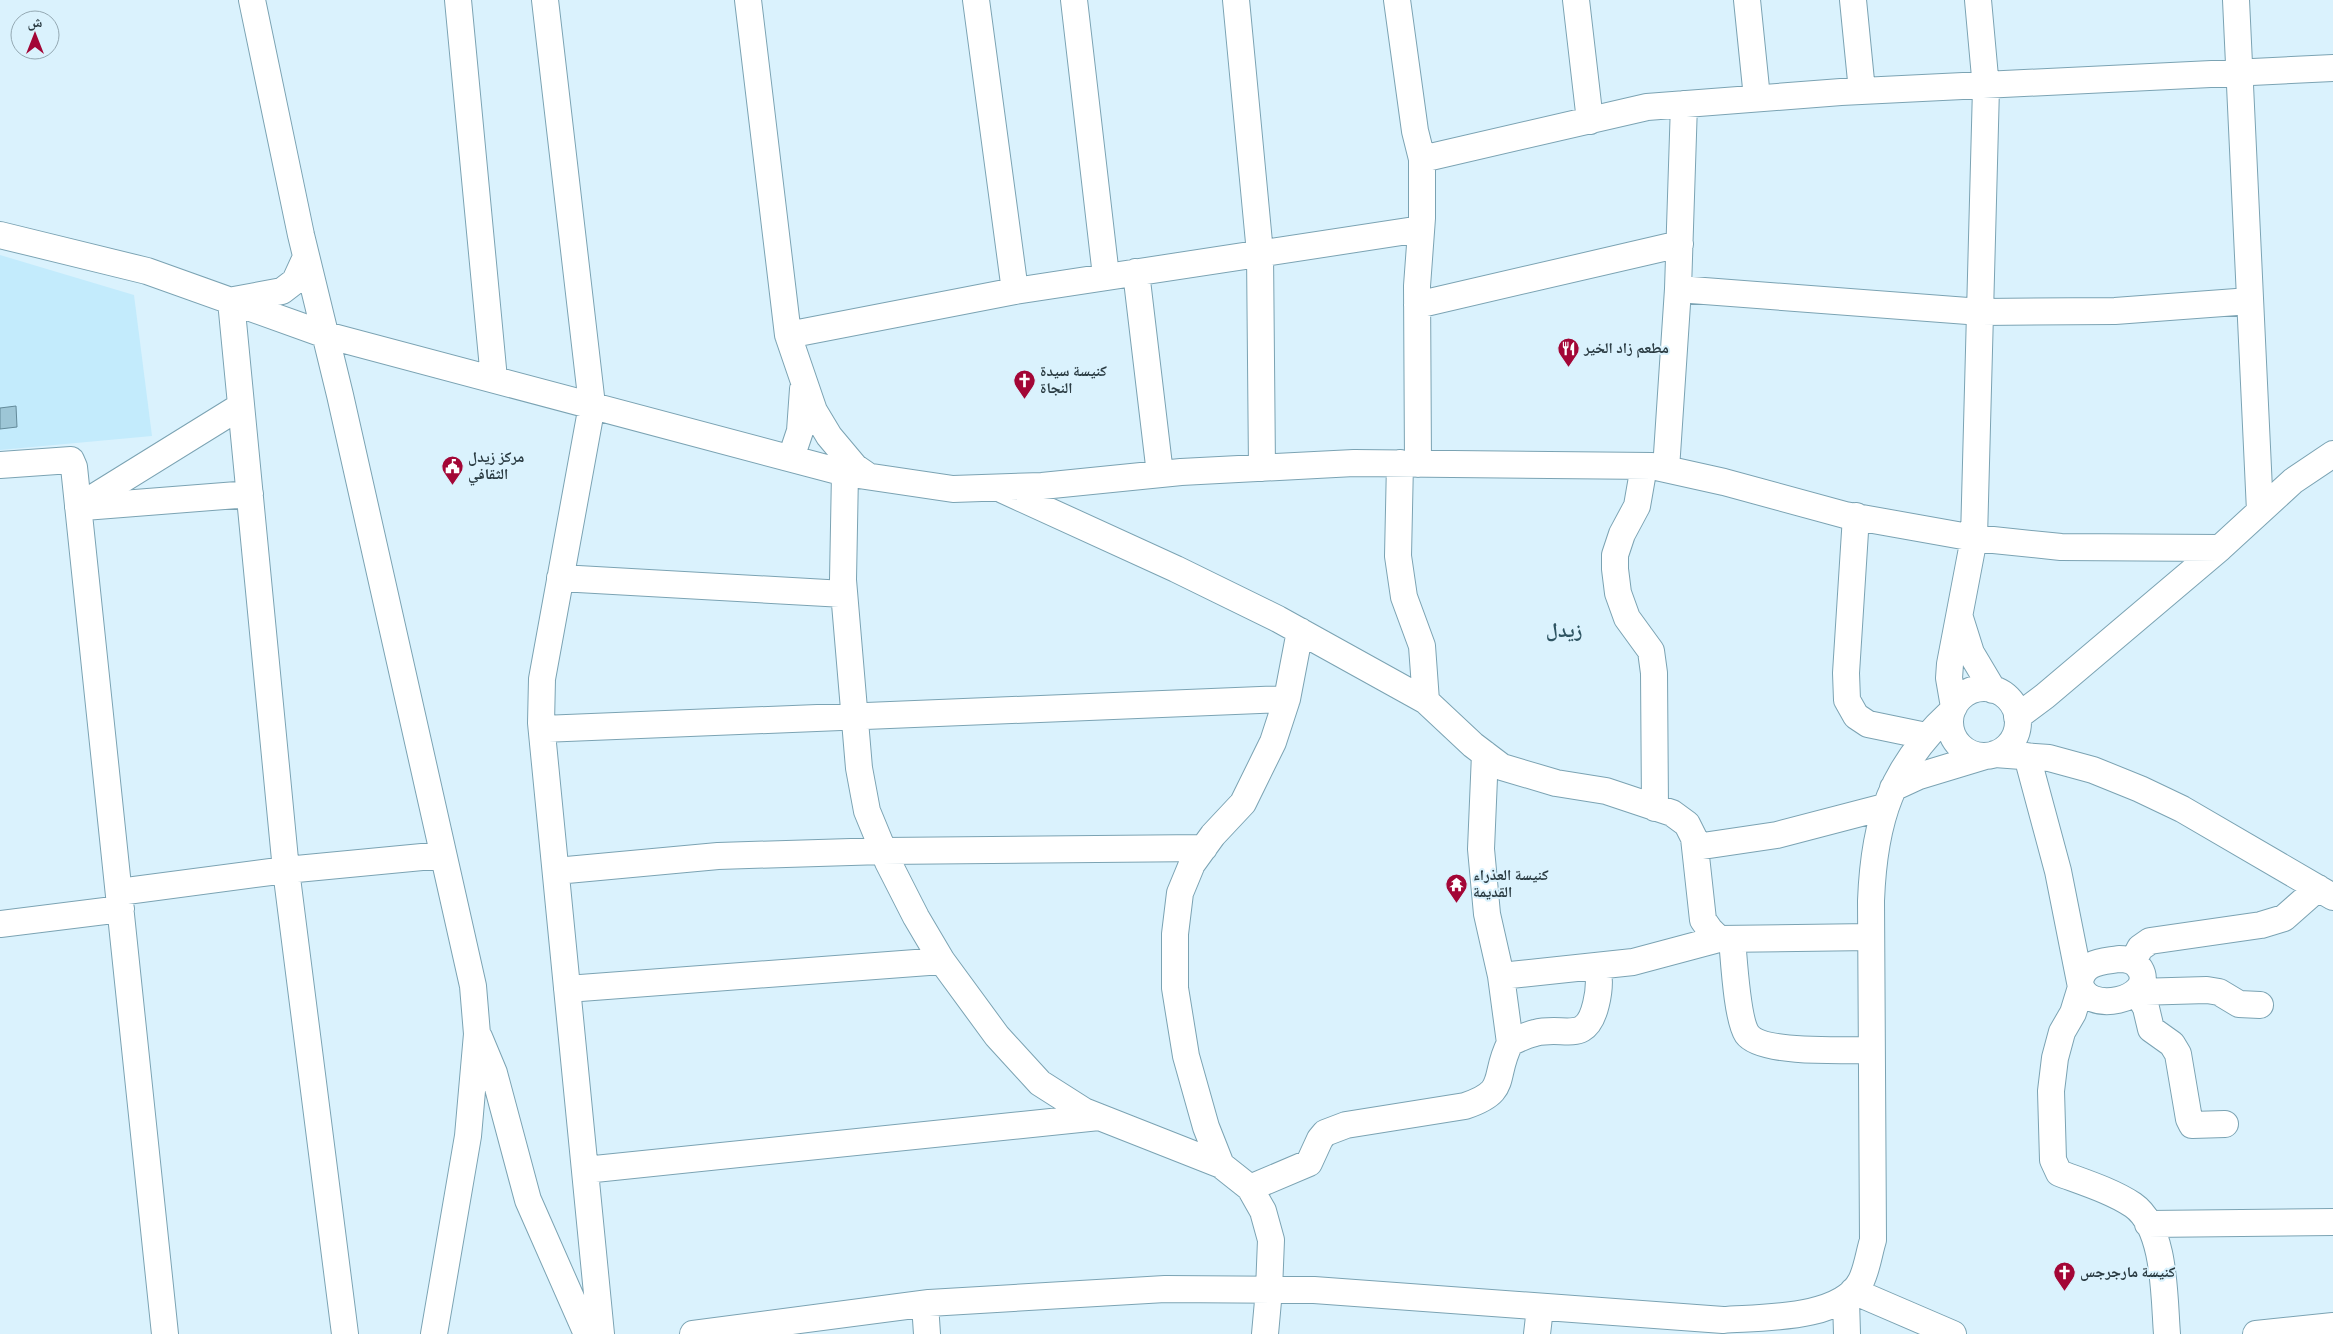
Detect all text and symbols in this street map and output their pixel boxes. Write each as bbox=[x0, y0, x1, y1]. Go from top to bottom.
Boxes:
north arrow bbox=[10, 10, 60, 60]
text: ش bbox=[28, 13, 43, 31]
restaurant icon: مطعم زاد الخير bbox=[1556, 336, 1580, 367]
place label: مطعم زاد الخير bbox=[1583, 338, 1669, 358]
place label: كنيسة سيدة النجاة bbox=[1040, 361, 1107, 398]
church icon: كنيسة سيدة النجاة bbox=[1012, 368, 1036, 399]
place label: مركز زيدل الثقافي bbox=[468, 447, 524, 486]
public building icon: مركز زيدل الثقافي bbox=[440, 454, 464, 485]
district label: زيدل bbox=[1546, 617, 1582, 643]
place label: كنيسة العذراء القديمة bbox=[1473, 865, 1549, 902]
temple icon: كنيسة العذراء القديمة bbox=[1445, 872, 1469, 903]
church icon: كنيسة مارجرجس bbox=[2052, 1260, 2076, 1291]
place label: كنيسة مارجرجس bbox=[2080, 1262, 2176, 1282]

